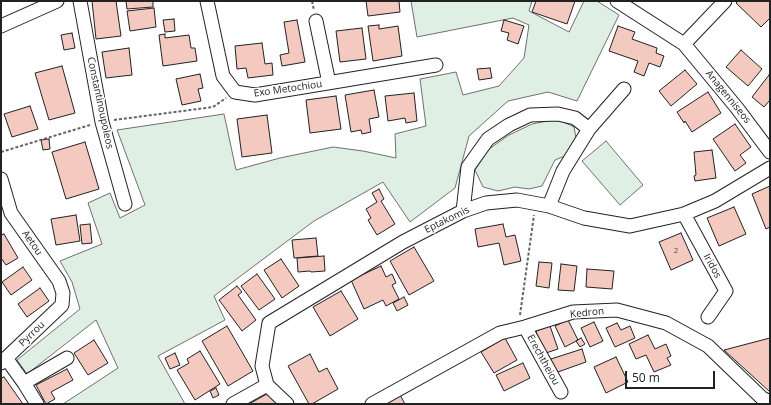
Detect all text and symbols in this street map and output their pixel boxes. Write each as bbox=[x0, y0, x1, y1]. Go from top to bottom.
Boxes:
street label: Constantinoupoleos bbox=[84, 56, 116, 150]
street label: Anagenniseos bbox=[703, 68, 753, 126]
street label: Exo Metochiou bbox=[253, 78, 323, 100]
street label: Eptakomis bbox=[423, 204, 471, 236]
street label: Aetou bbox=[19, 228, 45, 258]
house number: 2 bbox=[674, 246, 678, 256]
street label: Iridos bbox=[700, 252, 724, 280]
street label: Kedron bbox=[569, 305, 605, 321]
street label: Pyrrou bbox=[17, 319, 47, 349]
street label: Erechtheiou bbox=[524, 333, 562, 387]
scale bar bbox=[627, 363, 717, 389]
text: 50 m bbox=[632, 369, 660, 386]

